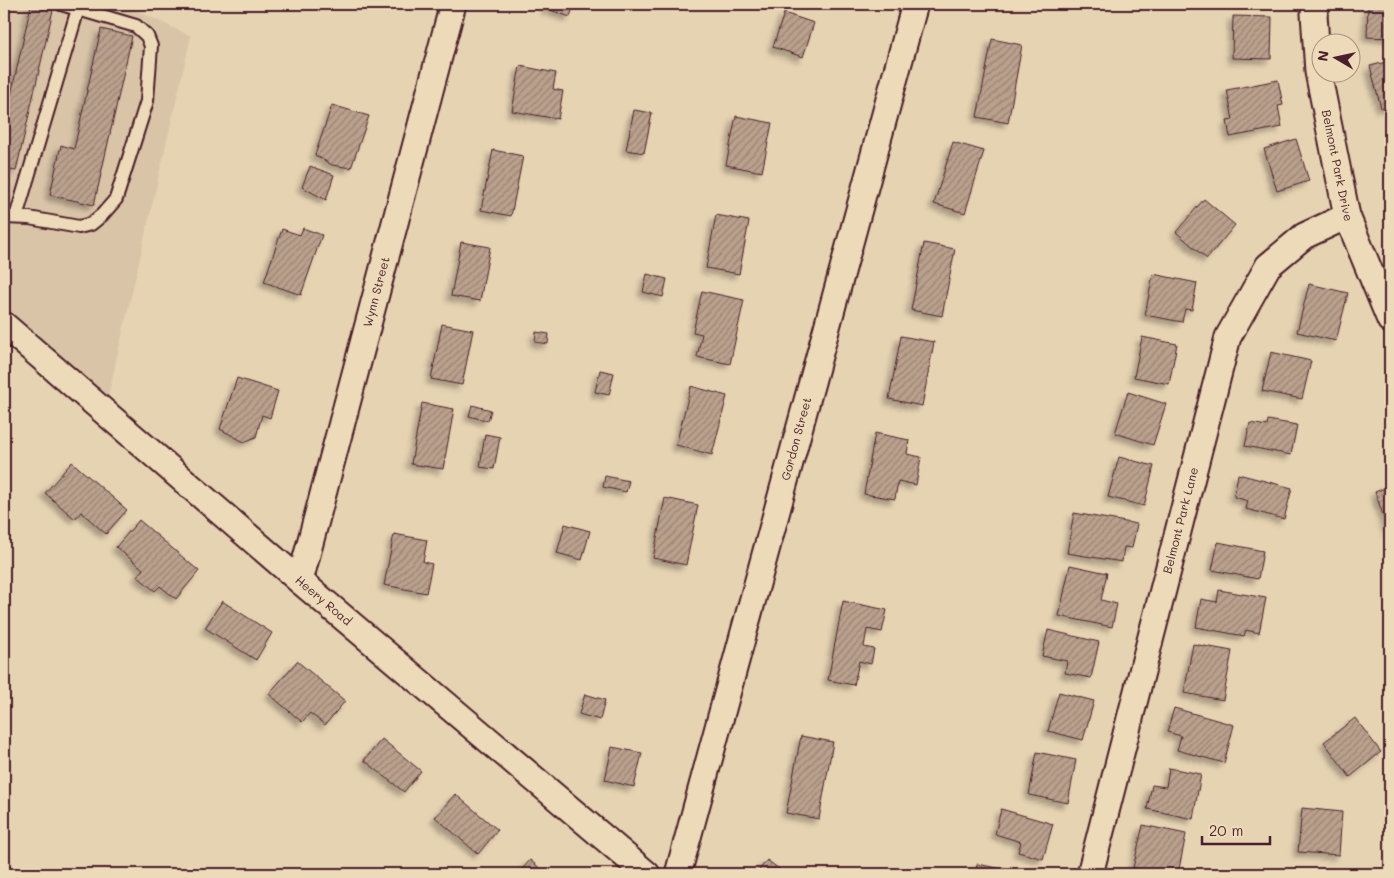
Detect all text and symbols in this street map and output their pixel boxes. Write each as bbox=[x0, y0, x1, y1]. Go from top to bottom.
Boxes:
north arrow bbox=[1312, 32, 1362, 82]
text: N bbox=[1312, 49, 1333, 63]
street label: Belmont Park Drive bbox=[1319, 108, 1357, 223]
street label: Wynn Street bbox=[359, 255, 393, 329]
street label: Gordon Street bbox=[777, 395, 815, 482]
street label: Belmont Park Lane bbox=[1159, 465, 1201, 575]
street label: Heery Road bbox=[292, 571, 356, 629]
scale bar bbox=[1202, 813, 1269, 845]
text: 20 m bbox=[1209, 820, 1243, 840]

